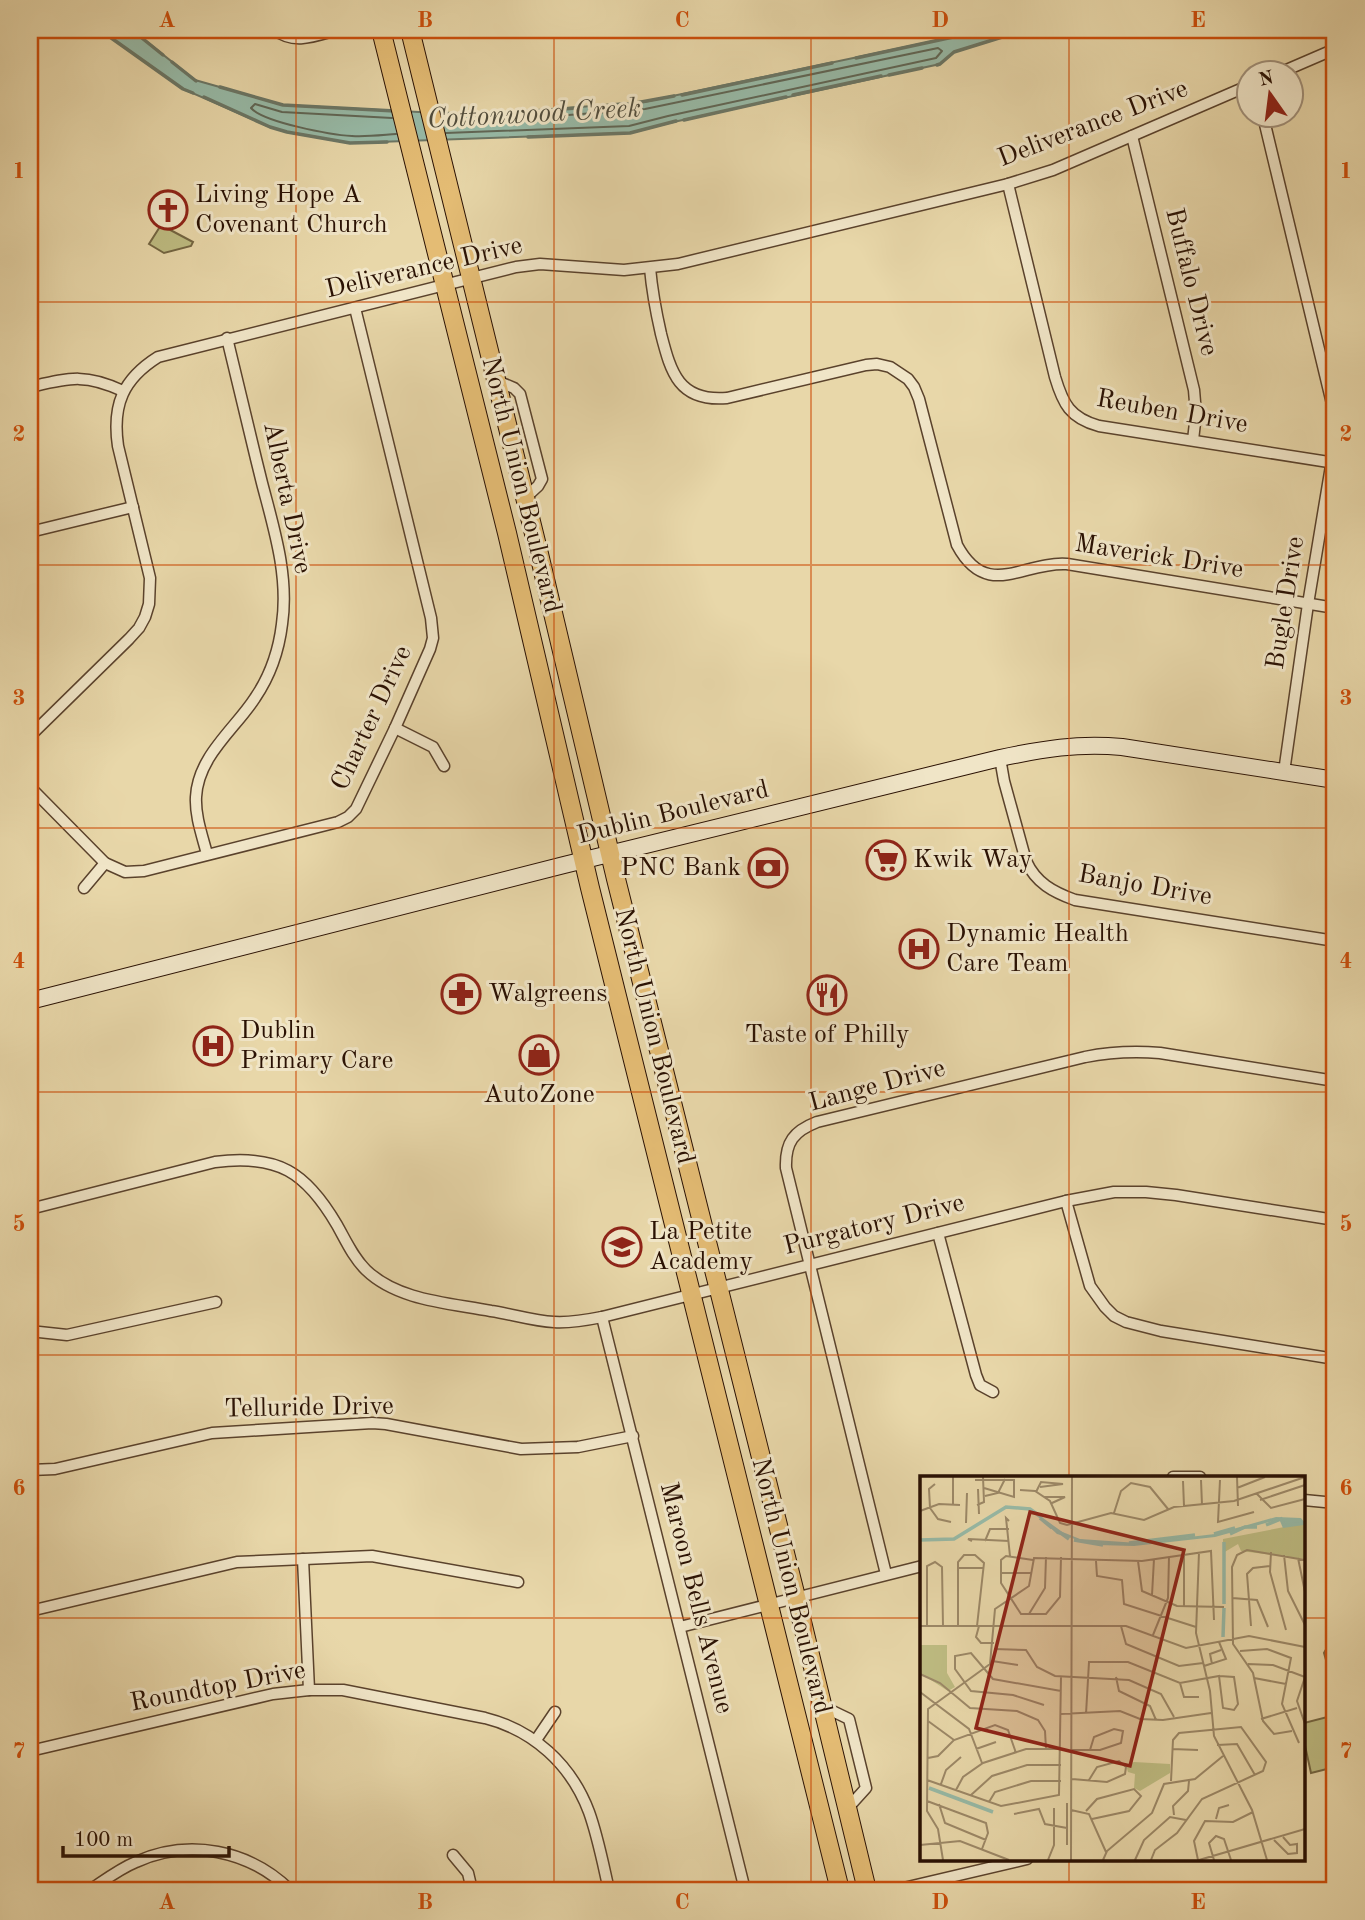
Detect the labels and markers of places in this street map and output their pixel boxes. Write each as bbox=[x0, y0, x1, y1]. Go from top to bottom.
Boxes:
place label: Living Hope A Covenant Church bbox=[195, 182, 388, 238]
church icon: Living Hope A Covenant Church bbox=[147, 189, 189, 231]
supermarket icon: Kwik Way bbox=[865, 839, 907, 881]
bank icon: PNC Bank bbox=[747, 847, 789, 889]
place label: Kwik Way bbox=[913, 847, 1033, 873]
place label: PNC Bank bbox=[620, 855, 741, 881]
place label: Dynamic Health Care Team bbox=[946, 921, 1129, 977]
hospital icon: Dynamic Health Care Team bbox=[898, 928, 940, 970]
pharmacy icon: Walgreens bbox=[440, 973, 482, 1015]
restaurant icon: Taste of Philly bbox=[806, 974, 848, 1016]
place label: Walgreens bbox=[488, 981, 608, 1007]
place label: Dublin Primary Care bbox=[240, 1018, 393, 1074]
place label: Taste of Philly bbox=[744, 1022, 910, 1048]
hospital icon: Dublin Primary Care bbox=[192, 1025, 234, 1067]
shop icon: AutoZone bbox=[518, 1034, 560, 1076]
place label: AutoZone bbox=[483, 1082, 595, 1108]
place label: La Petite Academy bbox=[649, 1219, 753, 1275]
school or university icon: La Petite Academy bbox=[601, 1226, 643, 1268]

